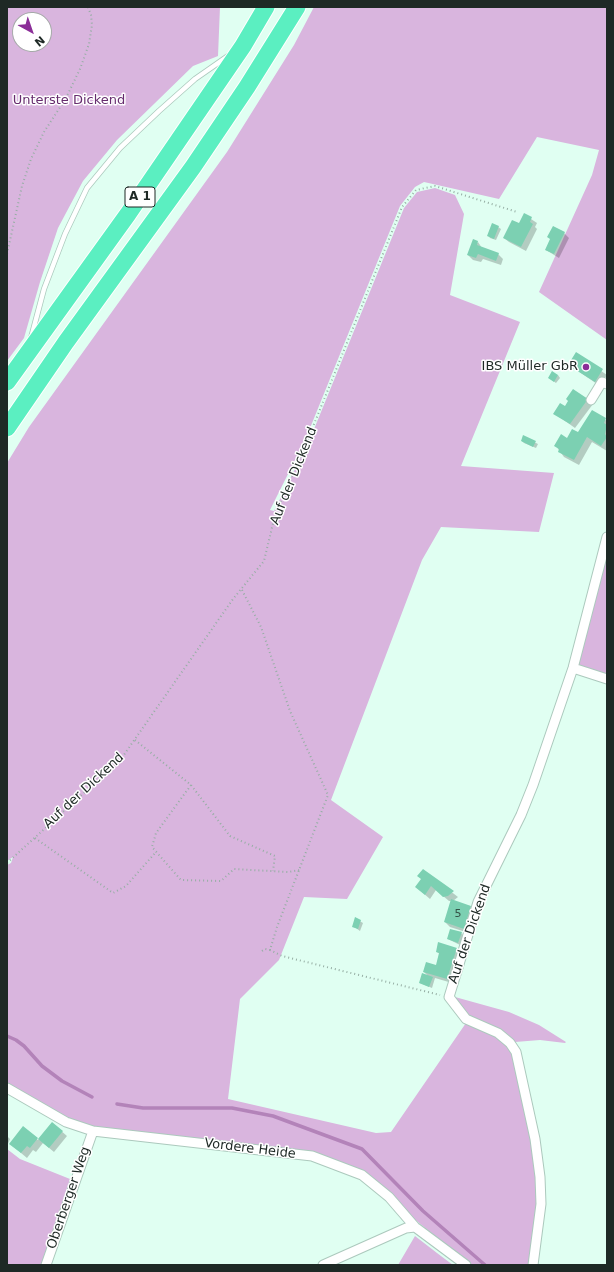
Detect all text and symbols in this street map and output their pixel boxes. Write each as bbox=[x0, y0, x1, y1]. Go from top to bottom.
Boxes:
north arrow bbox=[12, 12, 52, 52]
text: N bbox=[32, 33, 47, 49]
park label: Unterste Dickend bbox=[13, 93, 125, 109]
road number: A 1 bbox=[125, 187, 155, 207]
place label: IBS Müller GbR bbox=[482, 359, 578, 375]
marker: IBS Müller GbR bbox=[581, 362, 591, 372]
street label: Auf der Dickend bbox=[267, 425, 321, 527]
street label: Auf der Dickend bbox=[41, 750, 127, 832]
street label: Auf der Dickend bbox=[446, 882, 494, 986]
house number: 5 bbox=[455, 907, 461, 921]
street label: Vordere Heide bbox=[203, 1136, 297, 1162]
street label: Oberberger Weg bbox=[44, 1145, 94, 1251]

